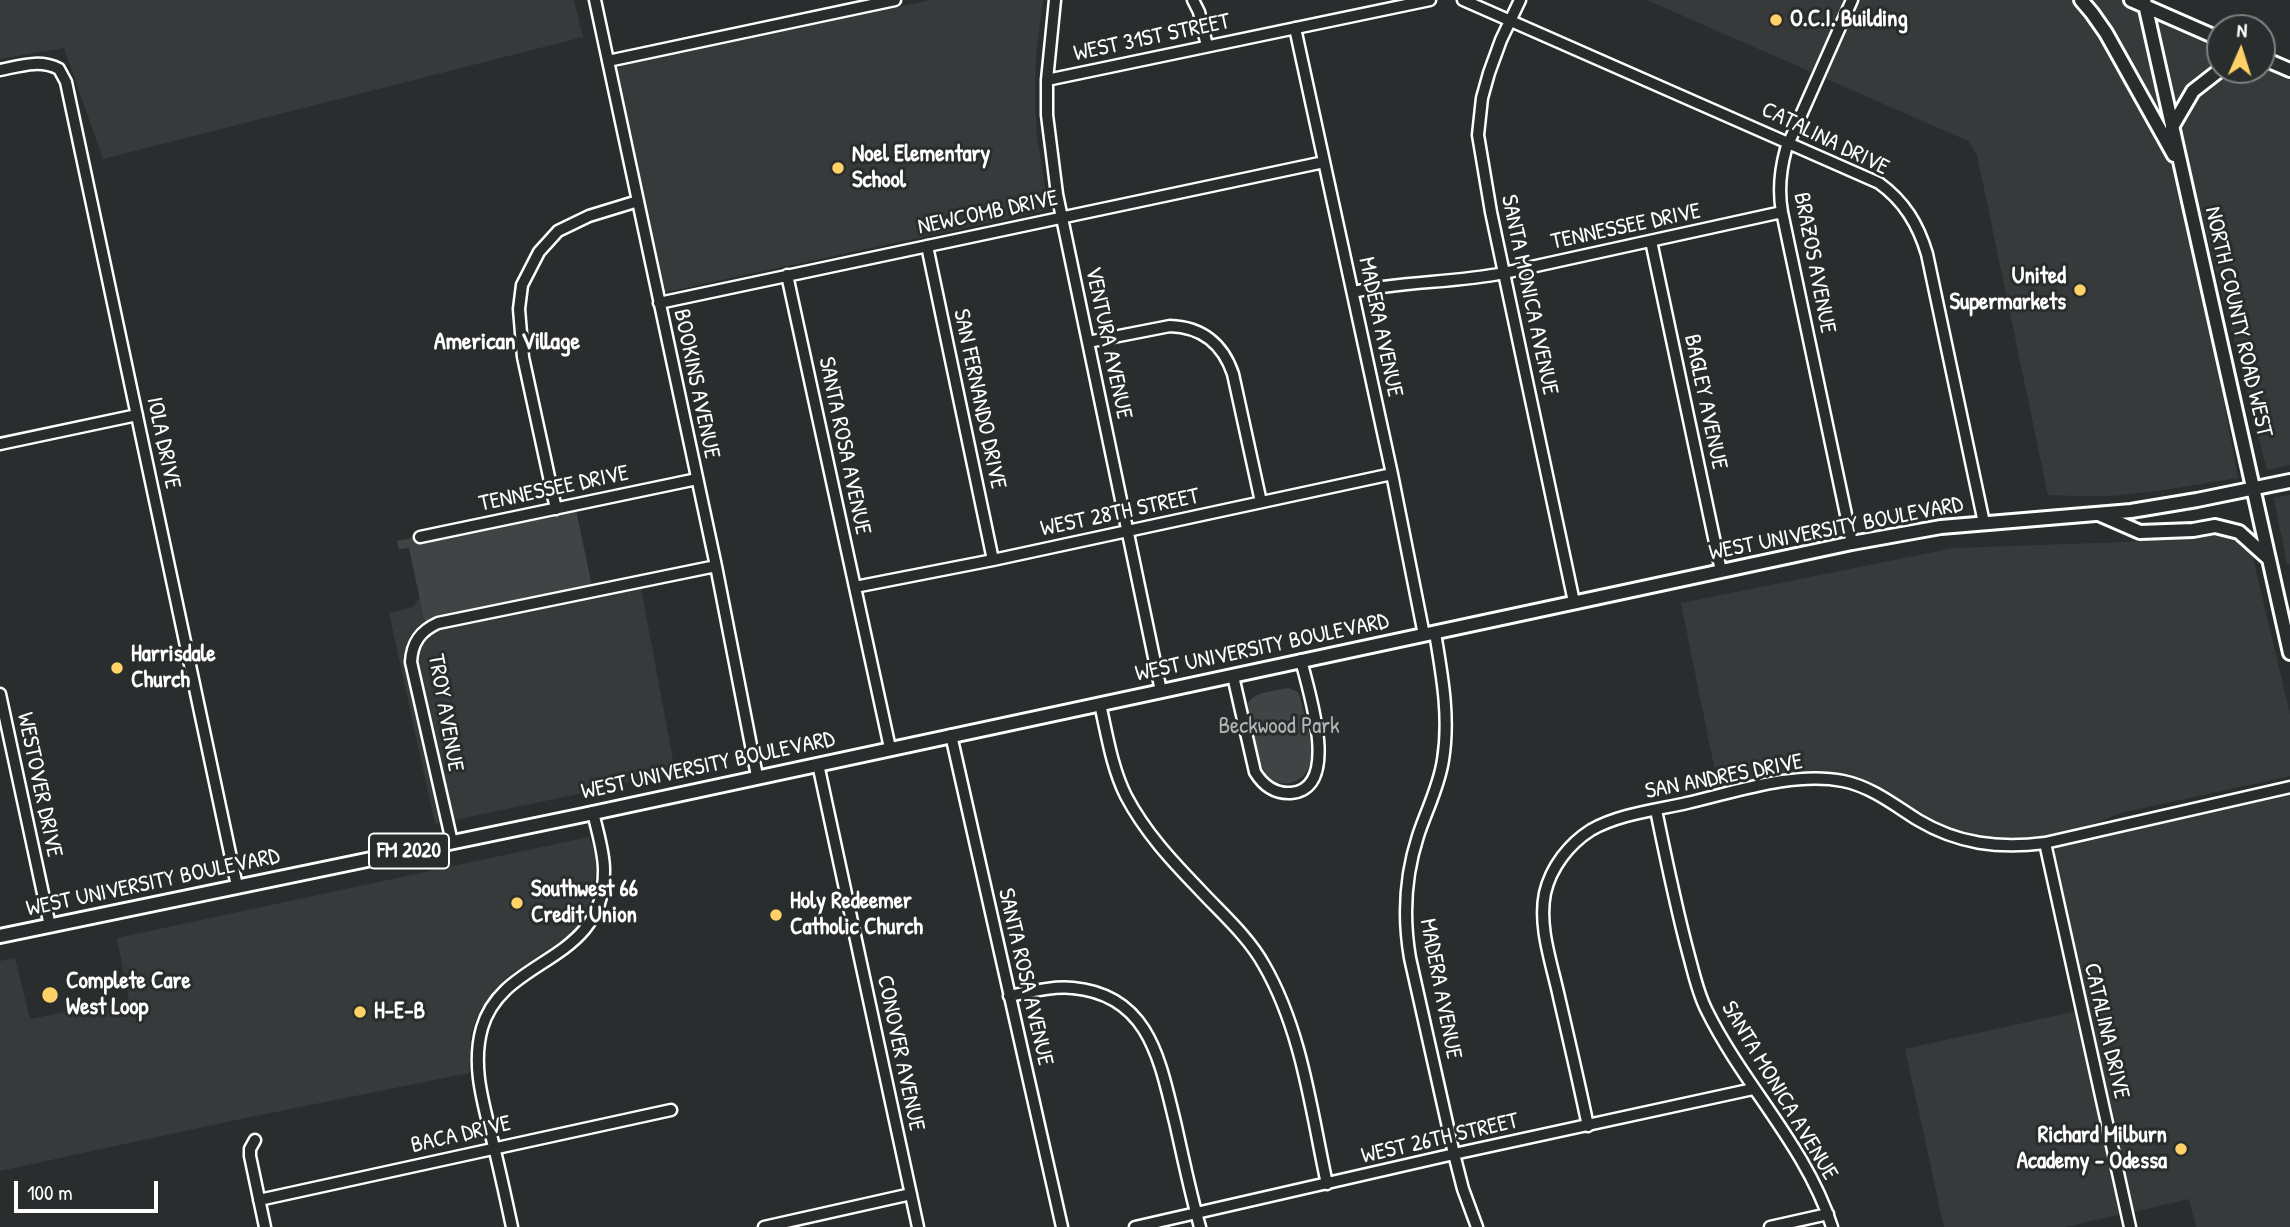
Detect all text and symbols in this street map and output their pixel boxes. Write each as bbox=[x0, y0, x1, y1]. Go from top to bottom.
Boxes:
place label: O.C.I. Building bbox=[1790, 6, 1908, 34]
street label: WEST 31ST STREET bbox=[1071, 8, 1233, 68]
marker: O.C.I. Building bbox=[1768, 12, 1784, 28]
north arrow bbox=[2206, 14, 2276, 84]
text: N bbox=[2236, 17, 2248, 43]
street label: CATALINA DRIVE bbox=[1757, 96, 1893, 182]
place label: Noel Elementary School bbox=[852, 141, 990, 195]
marker: Noel Elementary School bbox=[830, 160, 846, 176]
street label: NEWCOMB DRIVE bbox=[915, 185, 1061, 241]
street label: BRAZOS AVENUE bbox=[1787, 190, 1841, 336]
street label: SANTA MONICA AVENUE bbox=[1494, 192, 1564, 398]
street label: TENNESSEE DRIVE bbox=[1549, 198, 1703, 256]
street label: NORTH COUNTY ROAD WEST bbox=[2198, 204, 2278, 440]
street label: MADERA AVENUE bbox=[1352, 255, 1408, 399]
place label: United Supermarkets bbox=[1949, 263, 2066, 317]
street label: VENTURA AVENUE bbox=[1078, 264, 1138, 422]
marker: United Supermarkets bbox=[2072, 282, 2088, 298]
street label: BOOKINS AVENUE bbox=[667, 307, 725, 461]
street label: SAN FERNANDO DRIVE bbox=[946, 307, 1012, 491]
district label: American Village bbox=[434, 329, 580, 357]
street label: BAGLEY AVENUE bbox=[1677, 332, 1733, 472]
street label: SANTA ROSA AVENUE bbox=[812, 355, 876, 537]
street label: IOLA DRIVE bbox=[140, 395, 186, 491]
street label: TENNESSEE DRIVE bbox=[477, 460, 631, 518]
street label: WEST 28TH STREET bbox=[1038, 483, 1202, 543]
street label: WEST UNIVERSITY BOULEVARD bbox=[1707, 491, 1965, 567]
street label: WEST UNIVERSITY BOULEVARD bbox=[1133, 608, 1391, 688]
place label: Harrisdale Church bbox=[131, 641, 216, 695]
street label: TROY AVENUE bbox=[421, 652, 469, 774]
marker: Harrisdale Church bbox=[109, 660, 125, 676]
street label: WESTOVER DRIVE bbox=[10, 710, 68, 860]
park label: Beckwood Park bbox=[1218, 713, 1340, 741]
street label: WEST UNIVERSITY BOULEVARD bbox=[579, 726, 837, 806]
street label: SAN ANDRES DRIVE bbox=[1643, 748, 1805, 806]
road number: FM 2020 bbox=[369, 834, 449, 868]
street label: WEST UNIVERSITY BOULEVARD bbox=[24, 843, 282, 923]
place label: Southwest 66 Credit Union bbox=[531, 876, 638, 930]
street label: SANTA ROSA AVENUE bbox=[991, 886, 1059, 1068]
place label: Holy Redeemer Catholic Church bbox=[790, 888, 923, 942]
marker: Southwest 66 Credit Union bbox=[509, 895, 525, 911]
marker: Holy Redeemer Catholic Church bbox=[768, 907, 784, 923]
street label: MADERA AVENUE bbox=[1413, 917, 1467, 1061]
street label: CATALINA DRIVE bbox=[2077, 960, 2135, 1102]
place label: Complete Care West Loop bbox=[66, 968, 191, 1022]
street label: CONOVER AVENUE bbox=[870, 973, 930, 1133]
marker: Complete Care West Loop bbox=[40, 985, 60, 1005]
street label: SANTA MONICA AVENUE bbox=[1715, 997, 1843, 1185]
place label: H-E-B bbox=[374, 998, 425, 1026]
marker: H-E-B bbox=[352, 1004, 368, 1020]
street label: WEST 26TH STREET bbox=[1359, 1107, 1521, 1171]
street label: BACA DRIVE bbox=[408, 1110, 514, 1160]
place label: Richard Milburn Academy - Odessa bbox=[2017, 1122, 2167, 1176]
marker: Richard Milburn Academy - Odessa bbox=[2173, 1141, 2189, 1157]
scale bar bbox=[18, 1168, 161, 1212]
text: 100 m bbox=[27, 1178, 73, 1207]

